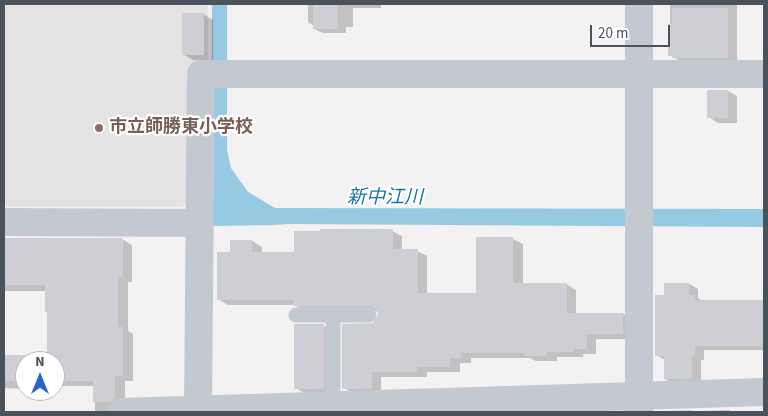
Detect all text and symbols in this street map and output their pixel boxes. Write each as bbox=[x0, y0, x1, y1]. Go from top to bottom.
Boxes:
scale bar bbox=[593, 15, 673, 47]
text: 20 m bbox=[598, 23, 628, 44]
place label: 市立師勝東小学校 bbox=[109, 117, 253, 139]
marker: 市立師勝東小学校 bbox=[93, 122, 105, 134]
water label: 新中江川 bbox=[347, 188, 423, 210]
north arrow bbox=[15, 351, 65, 401]
text: N bbox=[35, 352, 45, 372]

